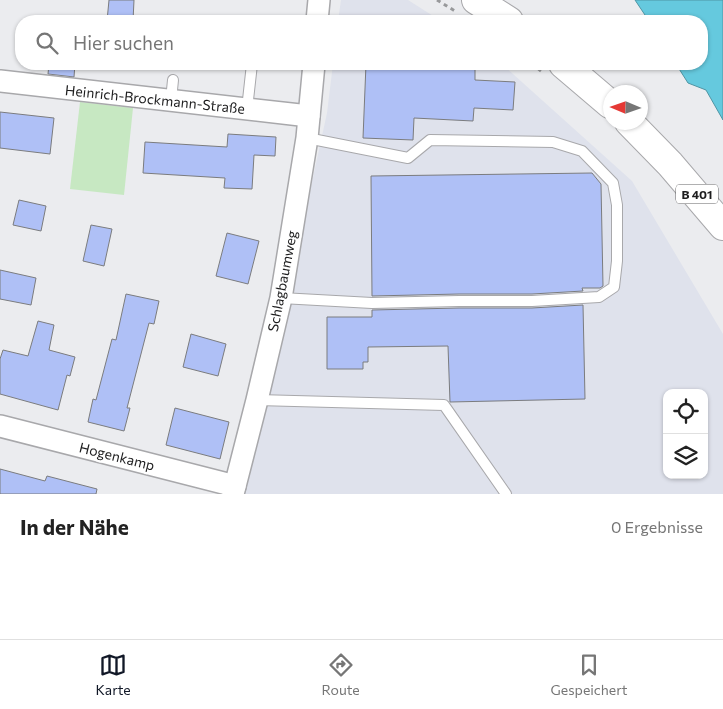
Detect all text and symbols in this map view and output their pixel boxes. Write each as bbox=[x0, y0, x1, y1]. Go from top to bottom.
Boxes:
search box bbox=[15, 15, 708, 70]
icon: search bbox=[33, 29, 61, 57]
text: Hier suchen bbox=[73, 31, 174, 54]
street label: Heinrich-Brockmann-Straße bbox=[64, 81, 246, 117]
north arrow bbox=[603, 85, 648, 130]
road number: B 401 bbox=[676, 184, 718, 203]
street label: Schlagbaumweg bbox=[264, 228, 300, 333]
map controls bbox=[663, 389, 708, 479]
button: locate bbox=[663, 389, 708, 434]
button: layers bbox=[663, 434, 708, 479]
street label: Hogenkamp bbox=[78, 438, 156, 474]
text: In der Nähe bbox=[20, 514, 129, 539]
text: 0 Ergebnisse bbox=[611, 517, 703, 536]
tab: Karte bbox=[95, 651, 131, 698]
tab: Route bbox=[322, 651, 360, 698]
tab: Gespeichert bbox=[551, 651, 628, 698]

